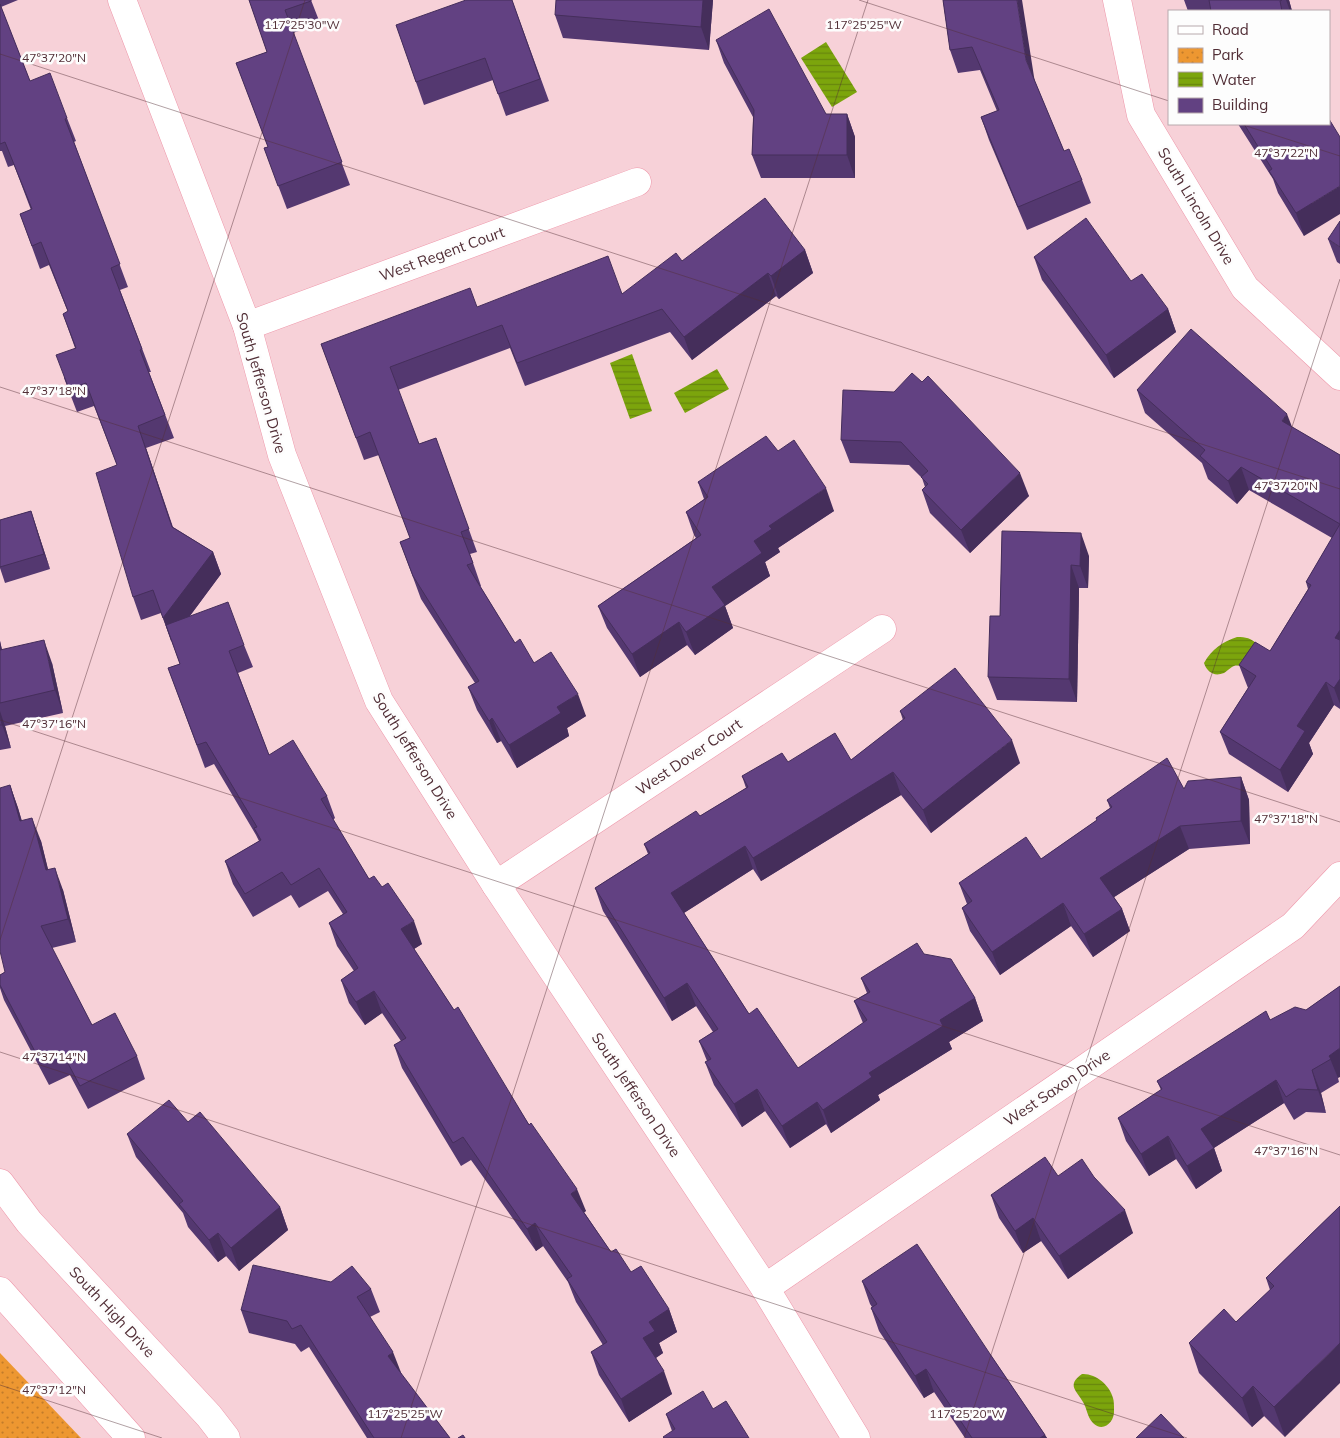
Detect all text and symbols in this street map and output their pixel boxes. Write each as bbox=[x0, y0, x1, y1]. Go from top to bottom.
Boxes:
legend bbox=[1168, 10, 1330, 125]
text: 117°25'30"W bbox=[264, 17, 340, 32]
text: 117°25'25"W bbox=[826, 17, 902, 32]
text: Road bbox=[1212, 20, 1249, 39]
text: Park bbox=[1212, 45, 1244, 64]
text: 47°37'20"N bbox=[22, 50, 86, 65]
text: Water bbox=[1212, 70, 1256, 89]
text: Building bbox=[1212, 95, 1268, 114]
street label: South Lincoln Drive bbox=[1154, 144, 1239, 268]
text: 47°37'22"N bbox=[1254, 145, 1318, 160]
street label: West Regent Court bbox=[377, 222, 507, 285]
street label: South Jefferson Drive bbox=[232, 310, 291, 456]
text: 47°37'18"N bbox=[22, 383, 86, 398]
text: 47°37'20"N bbox=[1254, 478, 1318, 493]
street label: South Jefferson Drive bbox=[369, 689, 462, 823]
street label: West Dover Court bbox=[632, 714, 745, 799]
text: 47°37'16"N bbox=[22, 716, 86, 731]
text: 47°37'18"N bbox=[1254, 811, 1318, 826]
street label: South Jefferson Drive bbox=[588, 1029, 685, 1160]
street label: West Saxon Drive bbox=[1000, 1045, 1114, 1130]
text: 47°37'14"N bbox=[22, 1049, 86, 1064]
text: 47°37'16"N bbox=[1254, 1143, 1318, 1158]
street label: South High Drive bbox=[65, 1262, 159, 1361]
text: 47°37'12"N bbox=[22, 1382, 86, 1397]
text: 117°25'25"W bbox=[367, 1406, 443, 1421]
text: 117°25'20"W bbox=[929, 1406, 1005, 1421]

